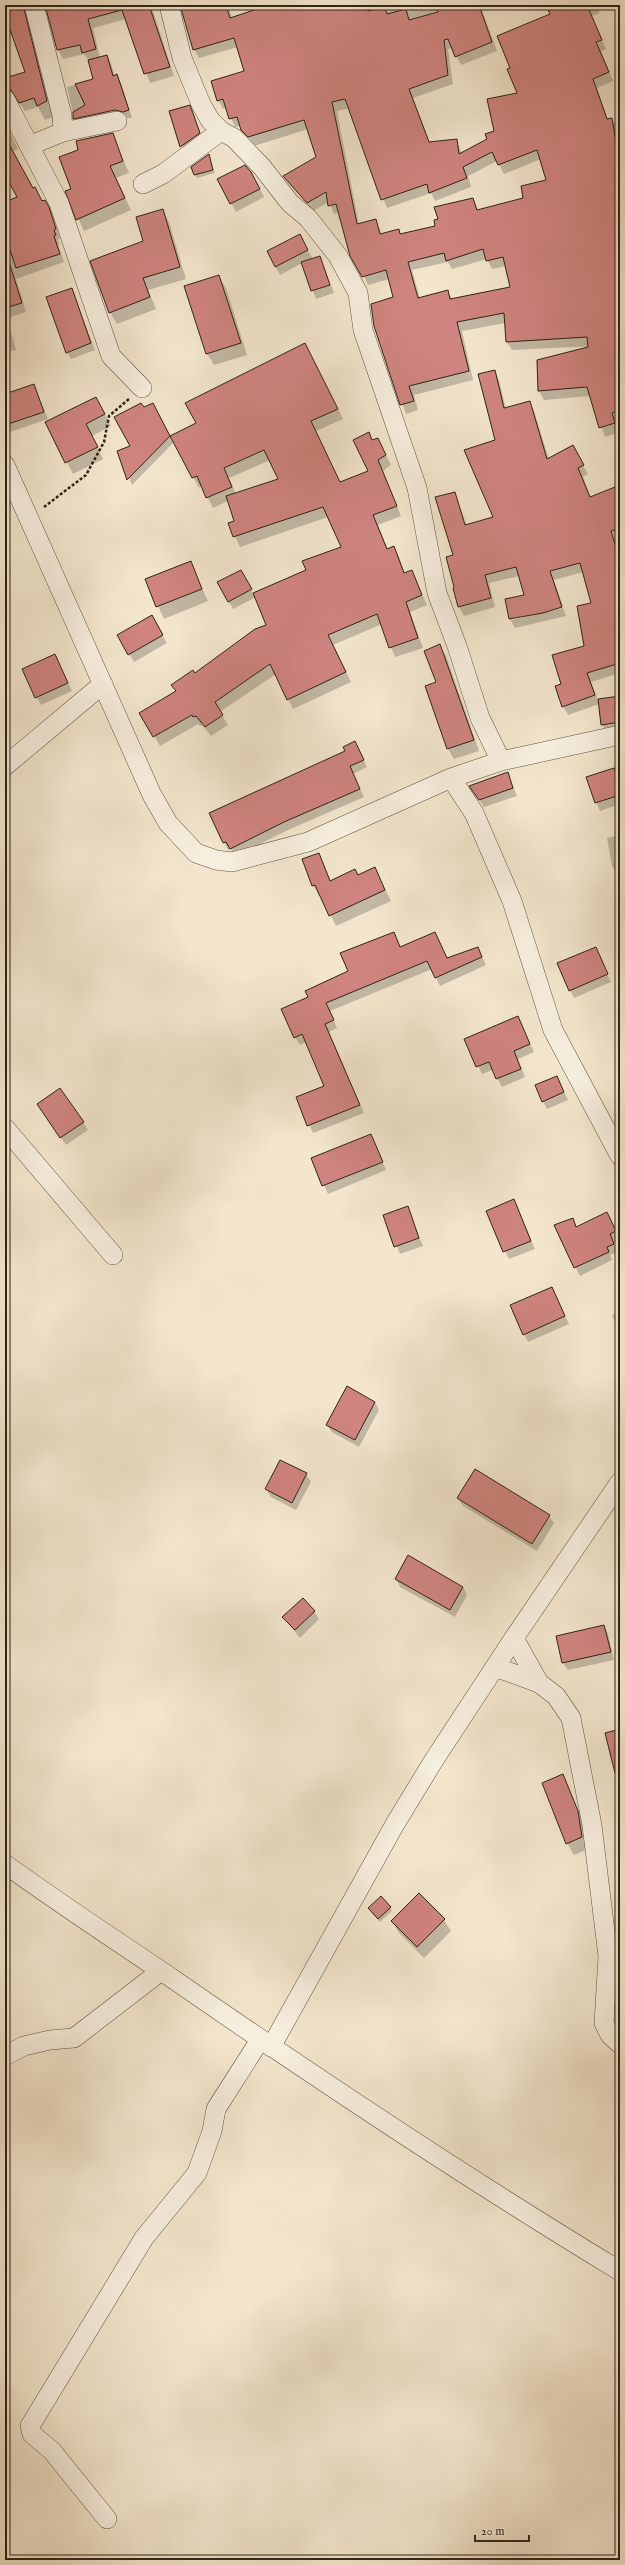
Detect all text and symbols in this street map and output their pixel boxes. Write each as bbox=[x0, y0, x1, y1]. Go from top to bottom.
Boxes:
scale bar bbox=[475, 2517, 529, 2543]
text: 20 m bbox=[481, 2524, 504, 2539]

